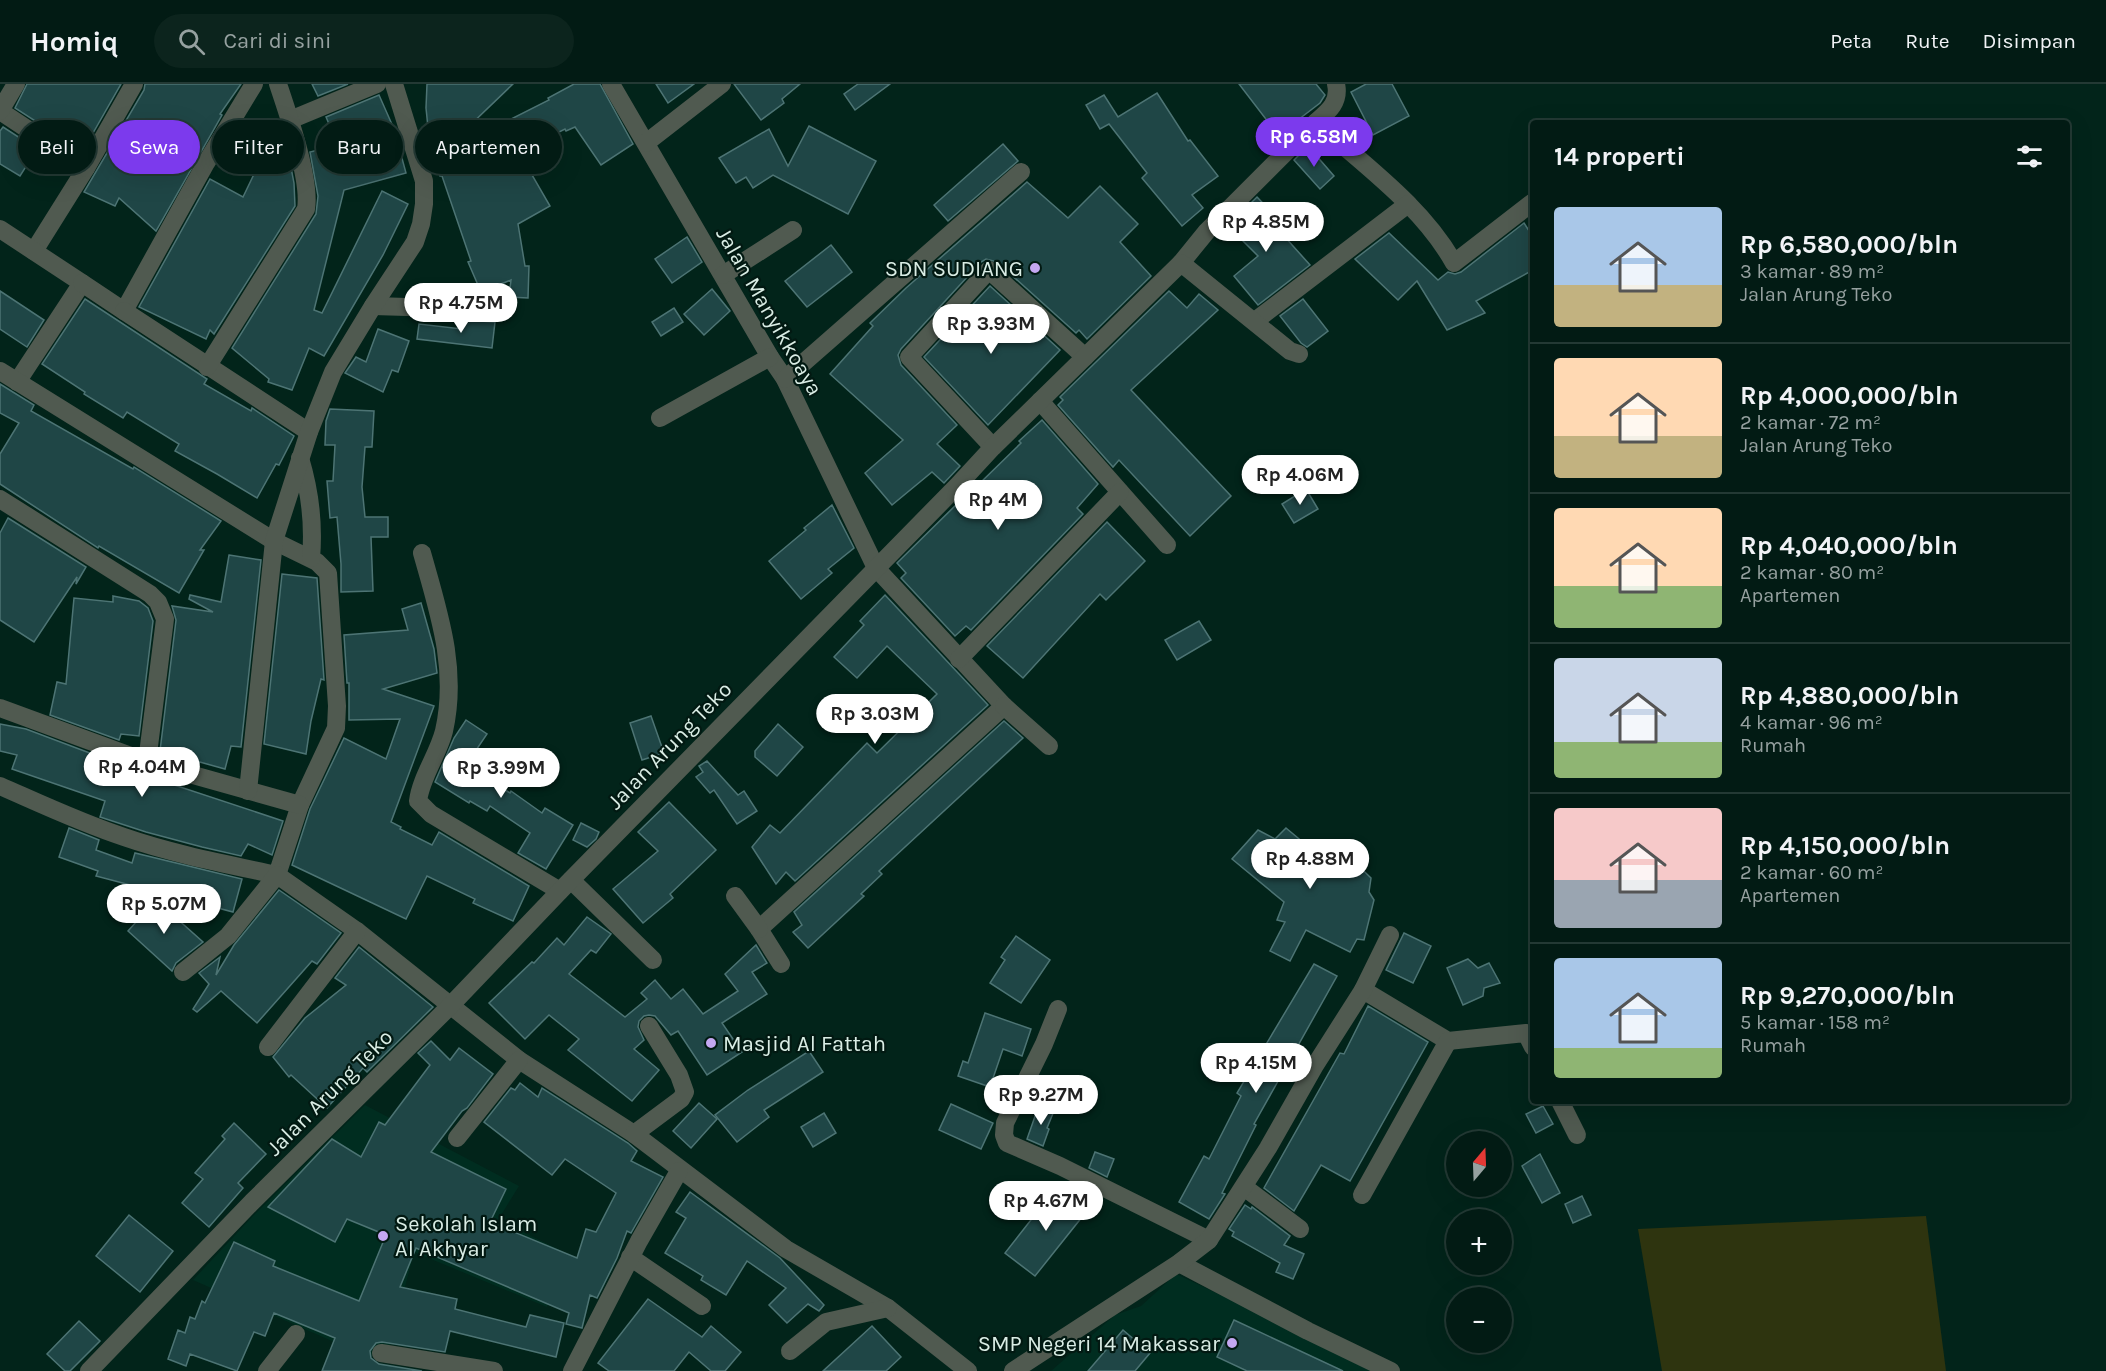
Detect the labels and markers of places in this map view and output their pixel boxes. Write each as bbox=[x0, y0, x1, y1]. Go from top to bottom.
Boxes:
pin: Rp 6.58M bbox=[1252, 117, 1376, 168]
pin: Rp 4.85M bbox=[1204, 202, 1328, 253]
place label: SDN SUDIANG bbox=[885, 256, 1023, 282]
marker: SDN SUDIANG bbox=[1028, 261, 1042, 275]
pin: Rp 4.75M bbox=[399, 283, 523, 334]
pin: Rp 3.93M bbox=[929, 304, 1053, 355]
pin: Rp 4.06M bbox=[1238, 455, 1362, 506]
pin: Rp 4M bbox=[956, 480, 1040, 531]
pin: Rp 3.03M bbox=[813, 694, 937, 745]
pin: Rp 4.04M bbox=[80, 747, 204, 798]
pin: Rp 3.99M bbox=[439, 748, 563, 799]
pin: Rp 4.88M bbox=[1248, 839, 1372, 890]
pin: Rp 5.07M bbox=[102, 884, 226, 935]
place label: Masjid Al Fattah bbox=[723, 1031, 886, 1057]
marker: Masjid Al Fattah bbox=[704, 1036, 718, 1050]
pin: Rp 4.15M bbox=[1194, 1043, 1318, 1094]
pin: Rp 9.27M bbox=[979, 1075, 1103, 1126]
pin: Rp 4.67M bbox=[984, 1181, 1108, 1232]
place label: Sekolah Islam Al Akhyar bbox=[395, 1211, 537, 1262]
marker: Sekolah Islam Al Akhyar bbox=[376, 1229, 390, 1243]
place label: SMP Negeri 14 Makassar bbox=[978, 1331, 1220, 1357]
marker: SMP Negeri 14 Makassar bbox=[1225, 1336, 1239, 1350]

